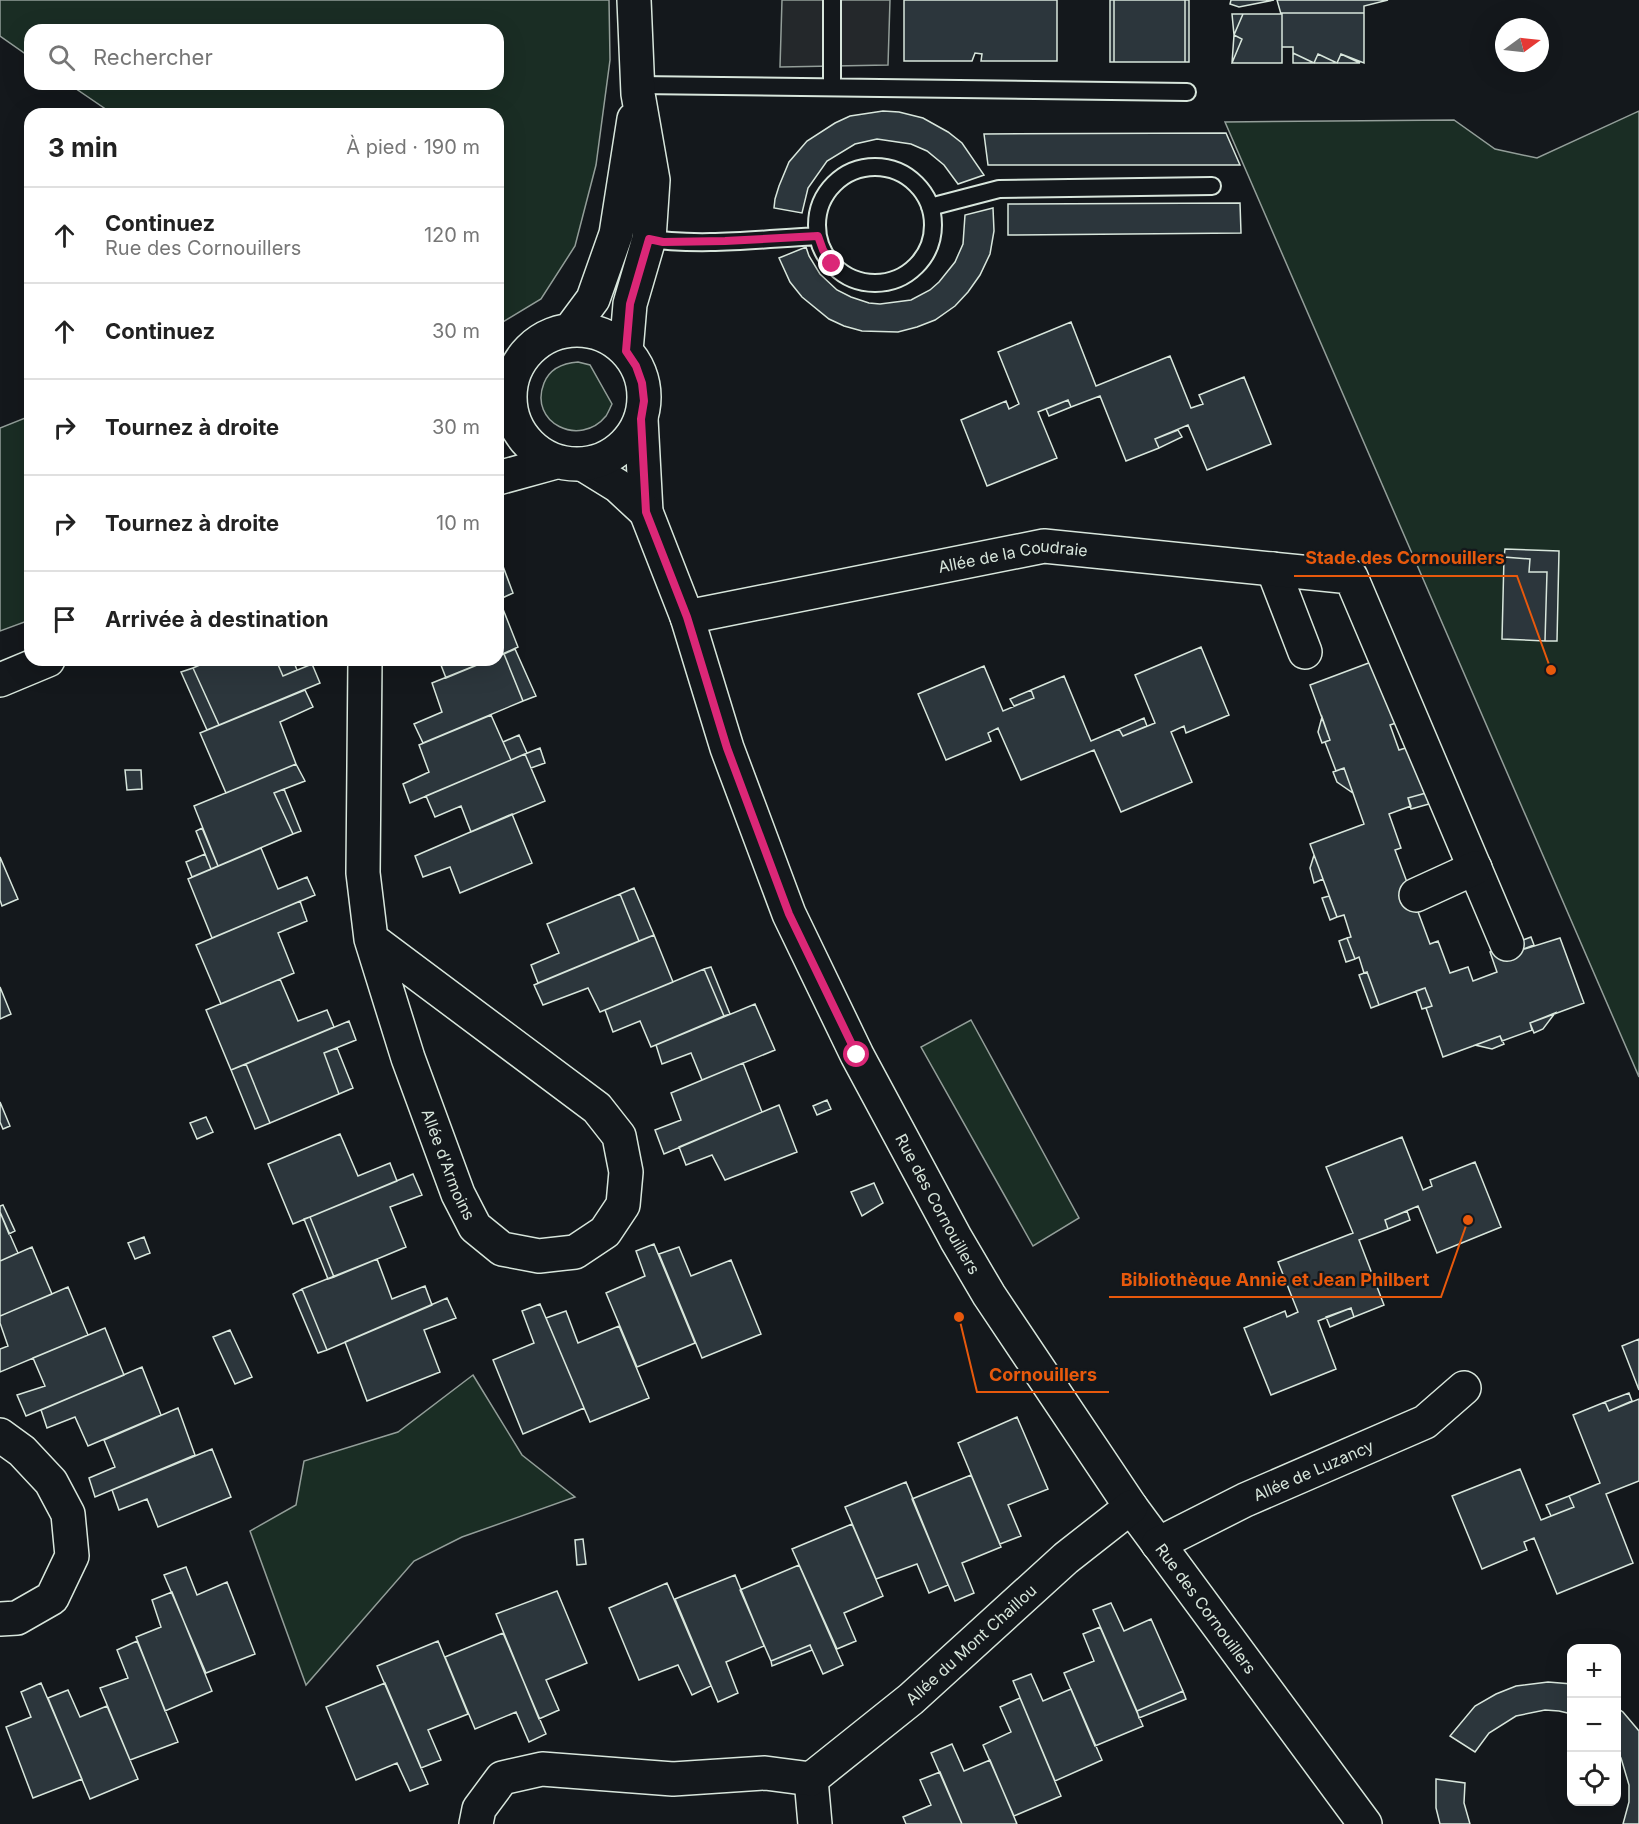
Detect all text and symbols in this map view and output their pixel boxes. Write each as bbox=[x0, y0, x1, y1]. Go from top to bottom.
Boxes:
north arrow bbox=[1495, 18, 1549, 72]
search box bbox=[24, 24, 504, 90]
icon: search bbox=[45, 41, 78, 74]
text: Rechercher bbox=[93, 44, 213, 70]
text: 3 min bbox=[48, 132, 118, 163]
text: À pied · 190 m bbox=[346, 135, 480, 159]
text: Continuez bbox=[105, 210, 215, 236]
icon: ahead bbox=[48, 219, 81, 252]
text: 120 m bbox=[424, 223, 480, 247]
text: Rue des Cornouillers bbox=[105, 236, 301, 260]
route end bbox=[818, 250, 844, 276]
icon: ahead bbox=[48, 315, 81, 348]
text: Continuez bbox=[105, 318, 215, 344]
text: 30 m bbox=[432, 319, 480, 343]
icon: right bbox=[48, 411, 81, 444]
text: Tournez à droite bbox=[105, 414, 279, 440]
text: 30 m bbox=[432, 415, 480, 439]
icon: right bbox=[48, 507, 81, 540]
text: Tournez à droite bbox=[105, 510, 279, 536]
text: 10 m bbox=[436, 511, 480, 535]
street label: Allée de la Coudraie bbox=[936, 536, 1089, 577]
callout: Stade des Cornouillers bbox=[1294, 540, 1517, 576]
text: Stade des Cornouillers bbox=[1305, 547, 1505, 568]
icon: arrive bbox=[48, 603, 81, 636]
text: Arrivée à destination bbox=[105, 606, 329, 632]
route start bbox=[843, 1041, 869, 1067]
street label: Allée d'Armoins bbox=[418, 1106, 480, 1223]
street label: Rue des Cornouillers bbox=[891, 1130, 984, 1278]
callout: Bibliothèque Annie et Jean Philbert bbox=[1109, 1261, 1441, 1297]
text: Bibliothèque Annie et Jean Philbert bbox=[1121, 1269, 1430, 1290]
callout: Cornouillers bbox=[977, 1356, 1109, 1392]
text: Cornouillers bbox=[989, 1364, 1097, 1385]
street label: Allée de Luzancy bbox=[1250, 1436, 1377, 1505]
street label: Rue des Cornouillers bbox=[1151, 1539, 1261, 1678]
street label: Allée du Mont Chaillou bbox=[901, 1580, 1040, 1709]
map controls bbox=[1567, 1644, 1621, 1806]
button: + bbox=[1567, 1644, 1621, 1698]
button: − bbox=[1567, 1698, 1621, 1752]
button: locate bbox=[1567, 1752, 1621, 1806]

